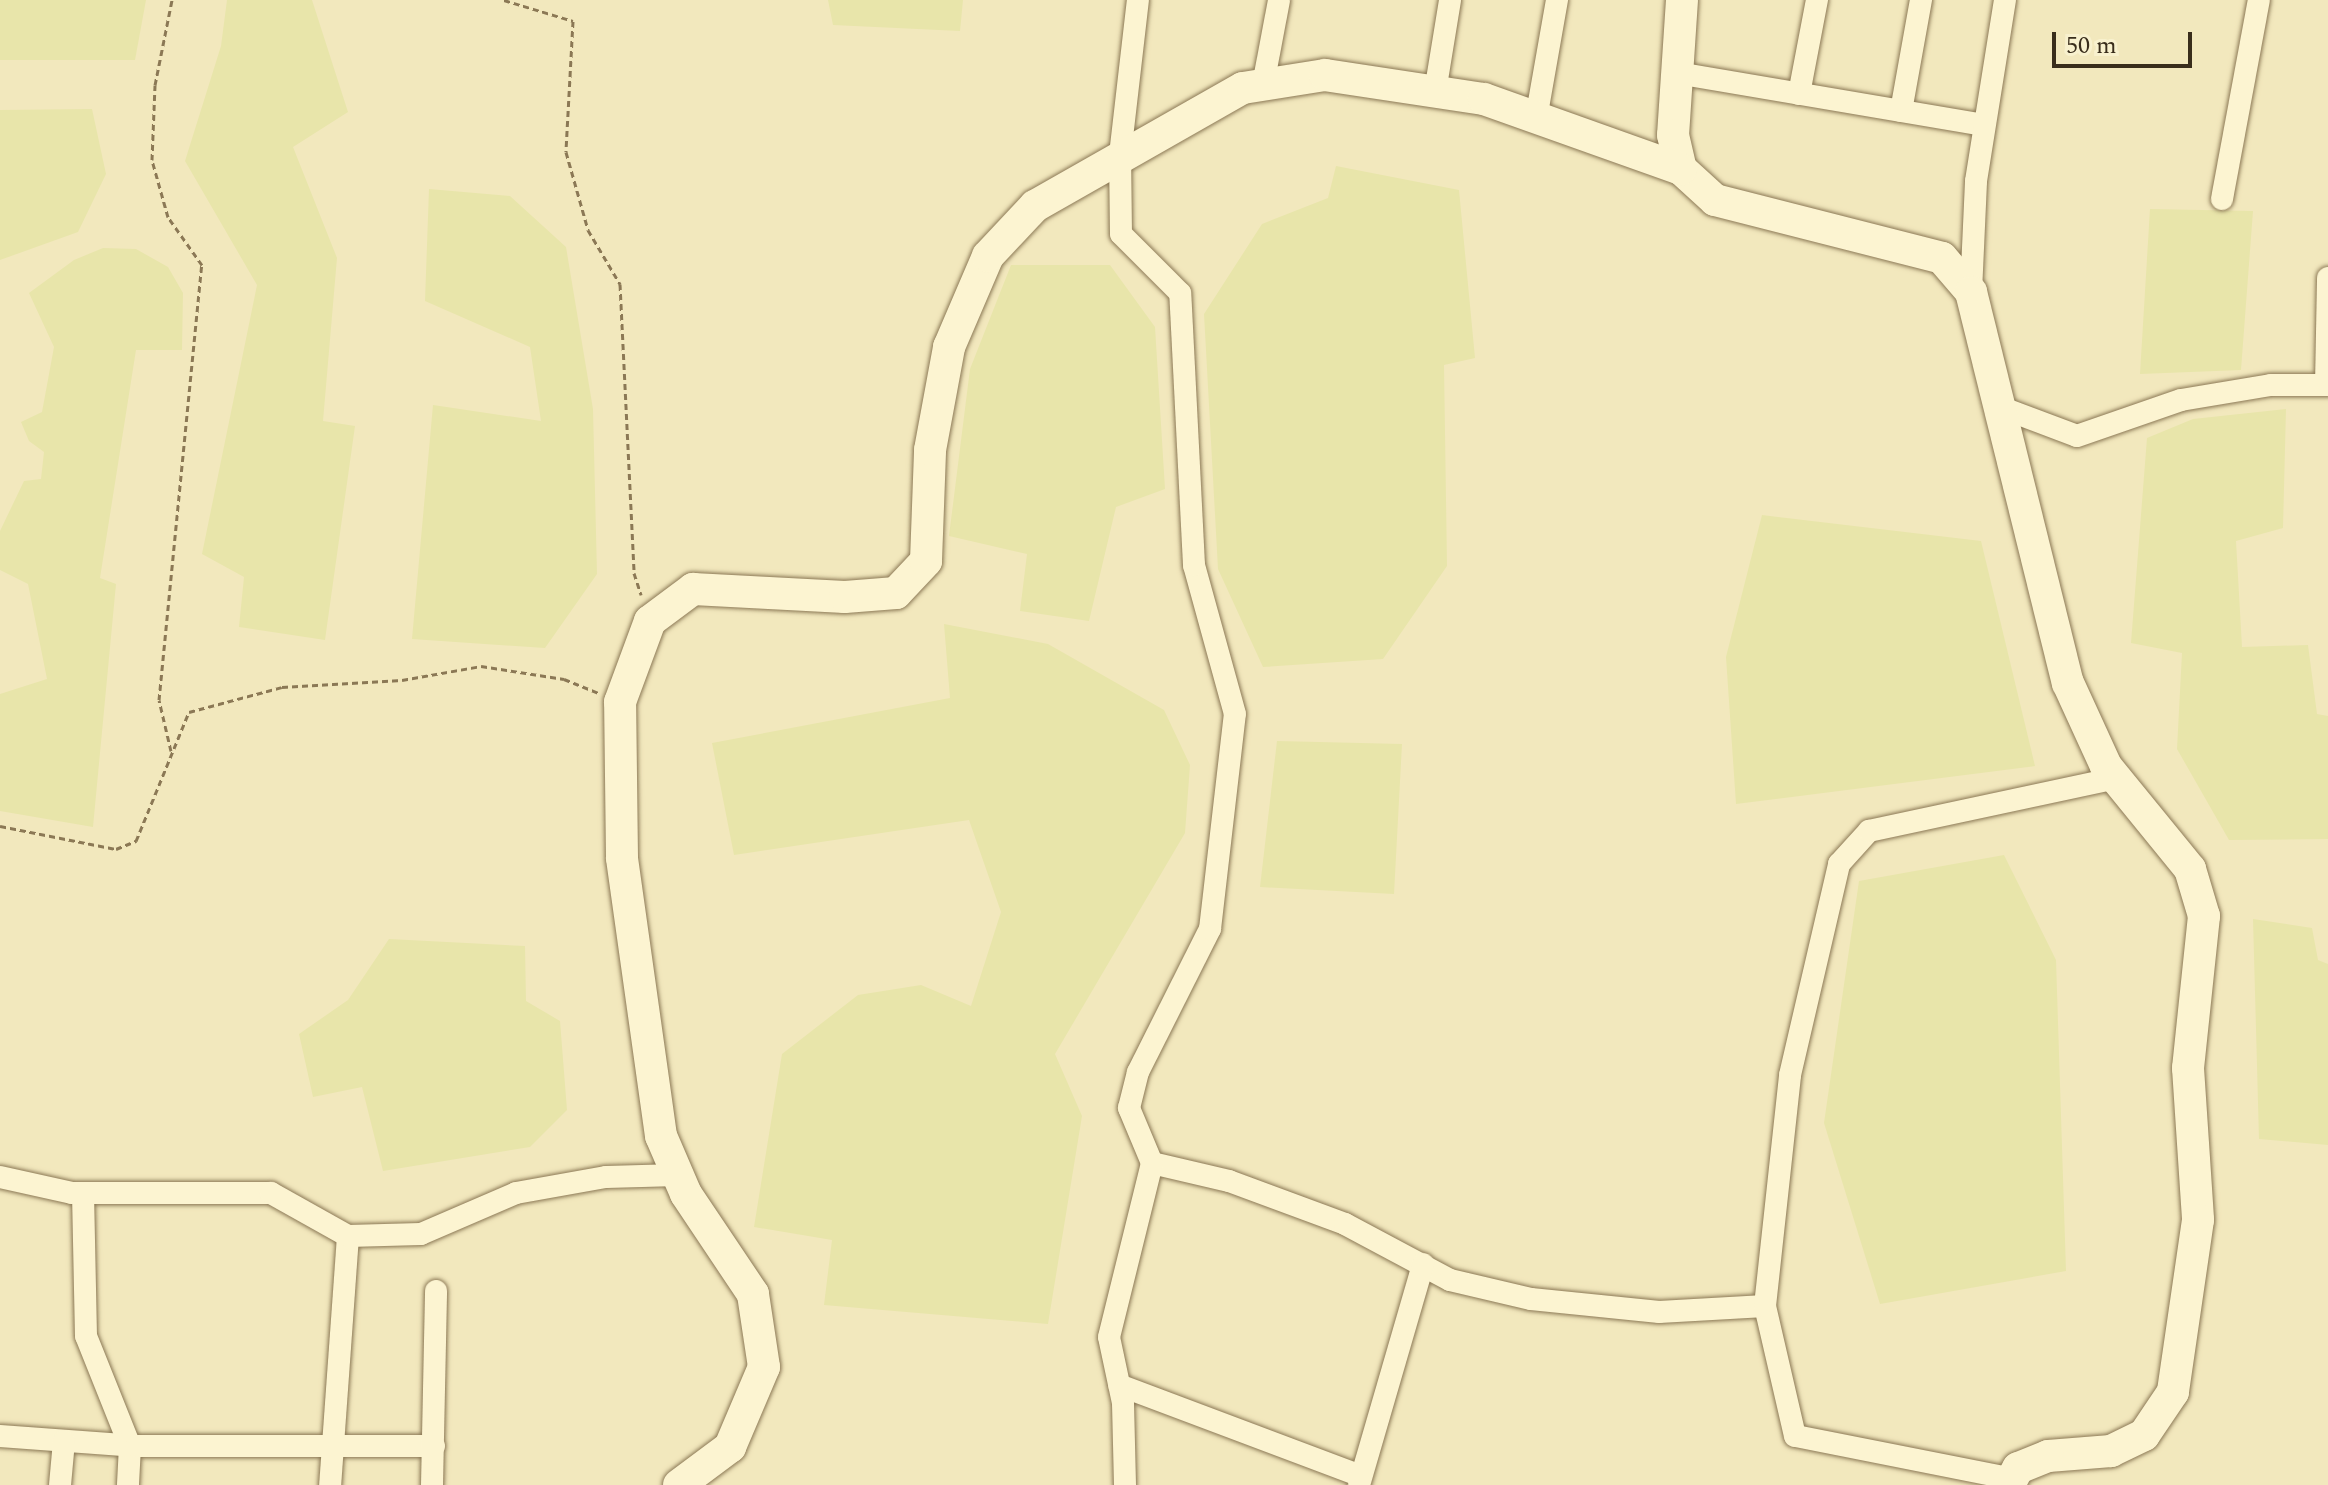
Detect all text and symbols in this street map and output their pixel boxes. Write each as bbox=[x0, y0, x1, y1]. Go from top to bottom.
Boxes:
scale bar bbox=[2056, 16, 2196, 66]
text: 50 m bbox=[2066, 28, 2117, 64]

